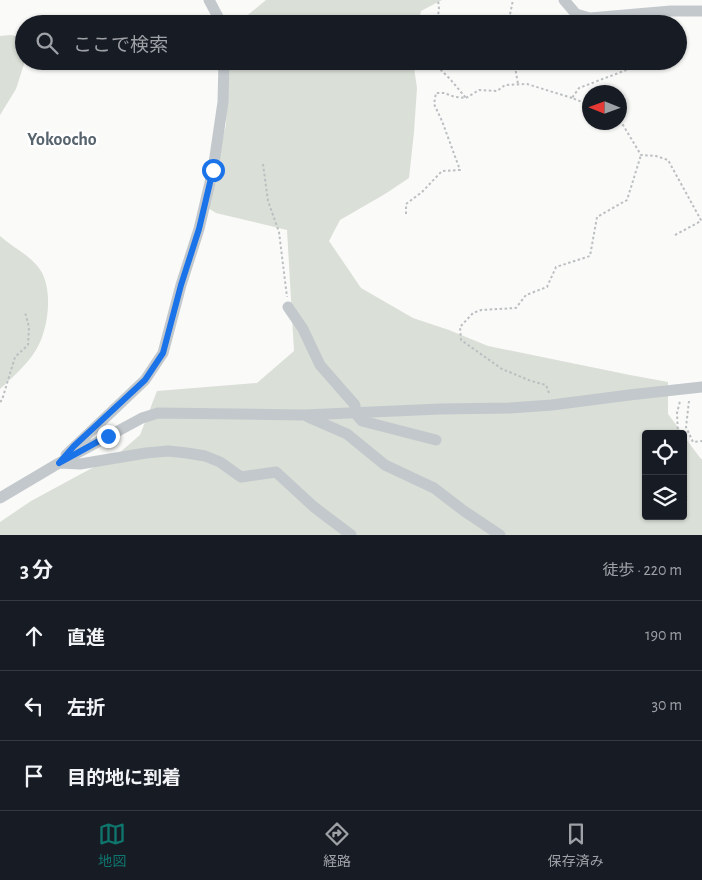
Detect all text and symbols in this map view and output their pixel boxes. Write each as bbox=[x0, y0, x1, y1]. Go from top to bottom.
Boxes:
search box bbox=[15, 15, 687, 70]
icon: search bbox=[33, 29, 61, 57]
text: ここで検索 bbox=[73, 36, 168, 55]
north arrow bbox=[582, 85, 627, 130]
district label: Yokoocho bbox=[27, 131, 97, 149]
route start bbox=[202, 159, 225, 182]
route end bbox=[97, 425, 120, 448]
map controls bbox=[642, 430, 687, 520]
button: locate bbox=[642, 430, 687, 475]
button: layers bbox=[642, 475, 687, 520]
text: 3 分 bbox=[20, 560, 53, 581]
text: 徒歩 · 220 m bbox=[603, 562, 682, 578]
icon: ahead bbox=[20, 622, 48, 650]
text: 190 m bbox=[645, 627, 682, 643]
text: 直進 bbox=[67, 629, 105, 648]
icon: left bbox=[20, 692, 48, 720]
text: 30 m bbox=[652, 697, 682, 713]
text: 左折 bbox=[67, 699, 105, 718]
icon: arrive bbox=[20, 762, 48, 790]
text: 目的地に到着 bbox=[67, 769, 181, 788]
tab: 地図 bbox=[98, 820, 126, 871]
tab: 経路 bbox=[323, 820, 351, 871]
tab: 保存済み bbox=[548, 820, 604, 871]

